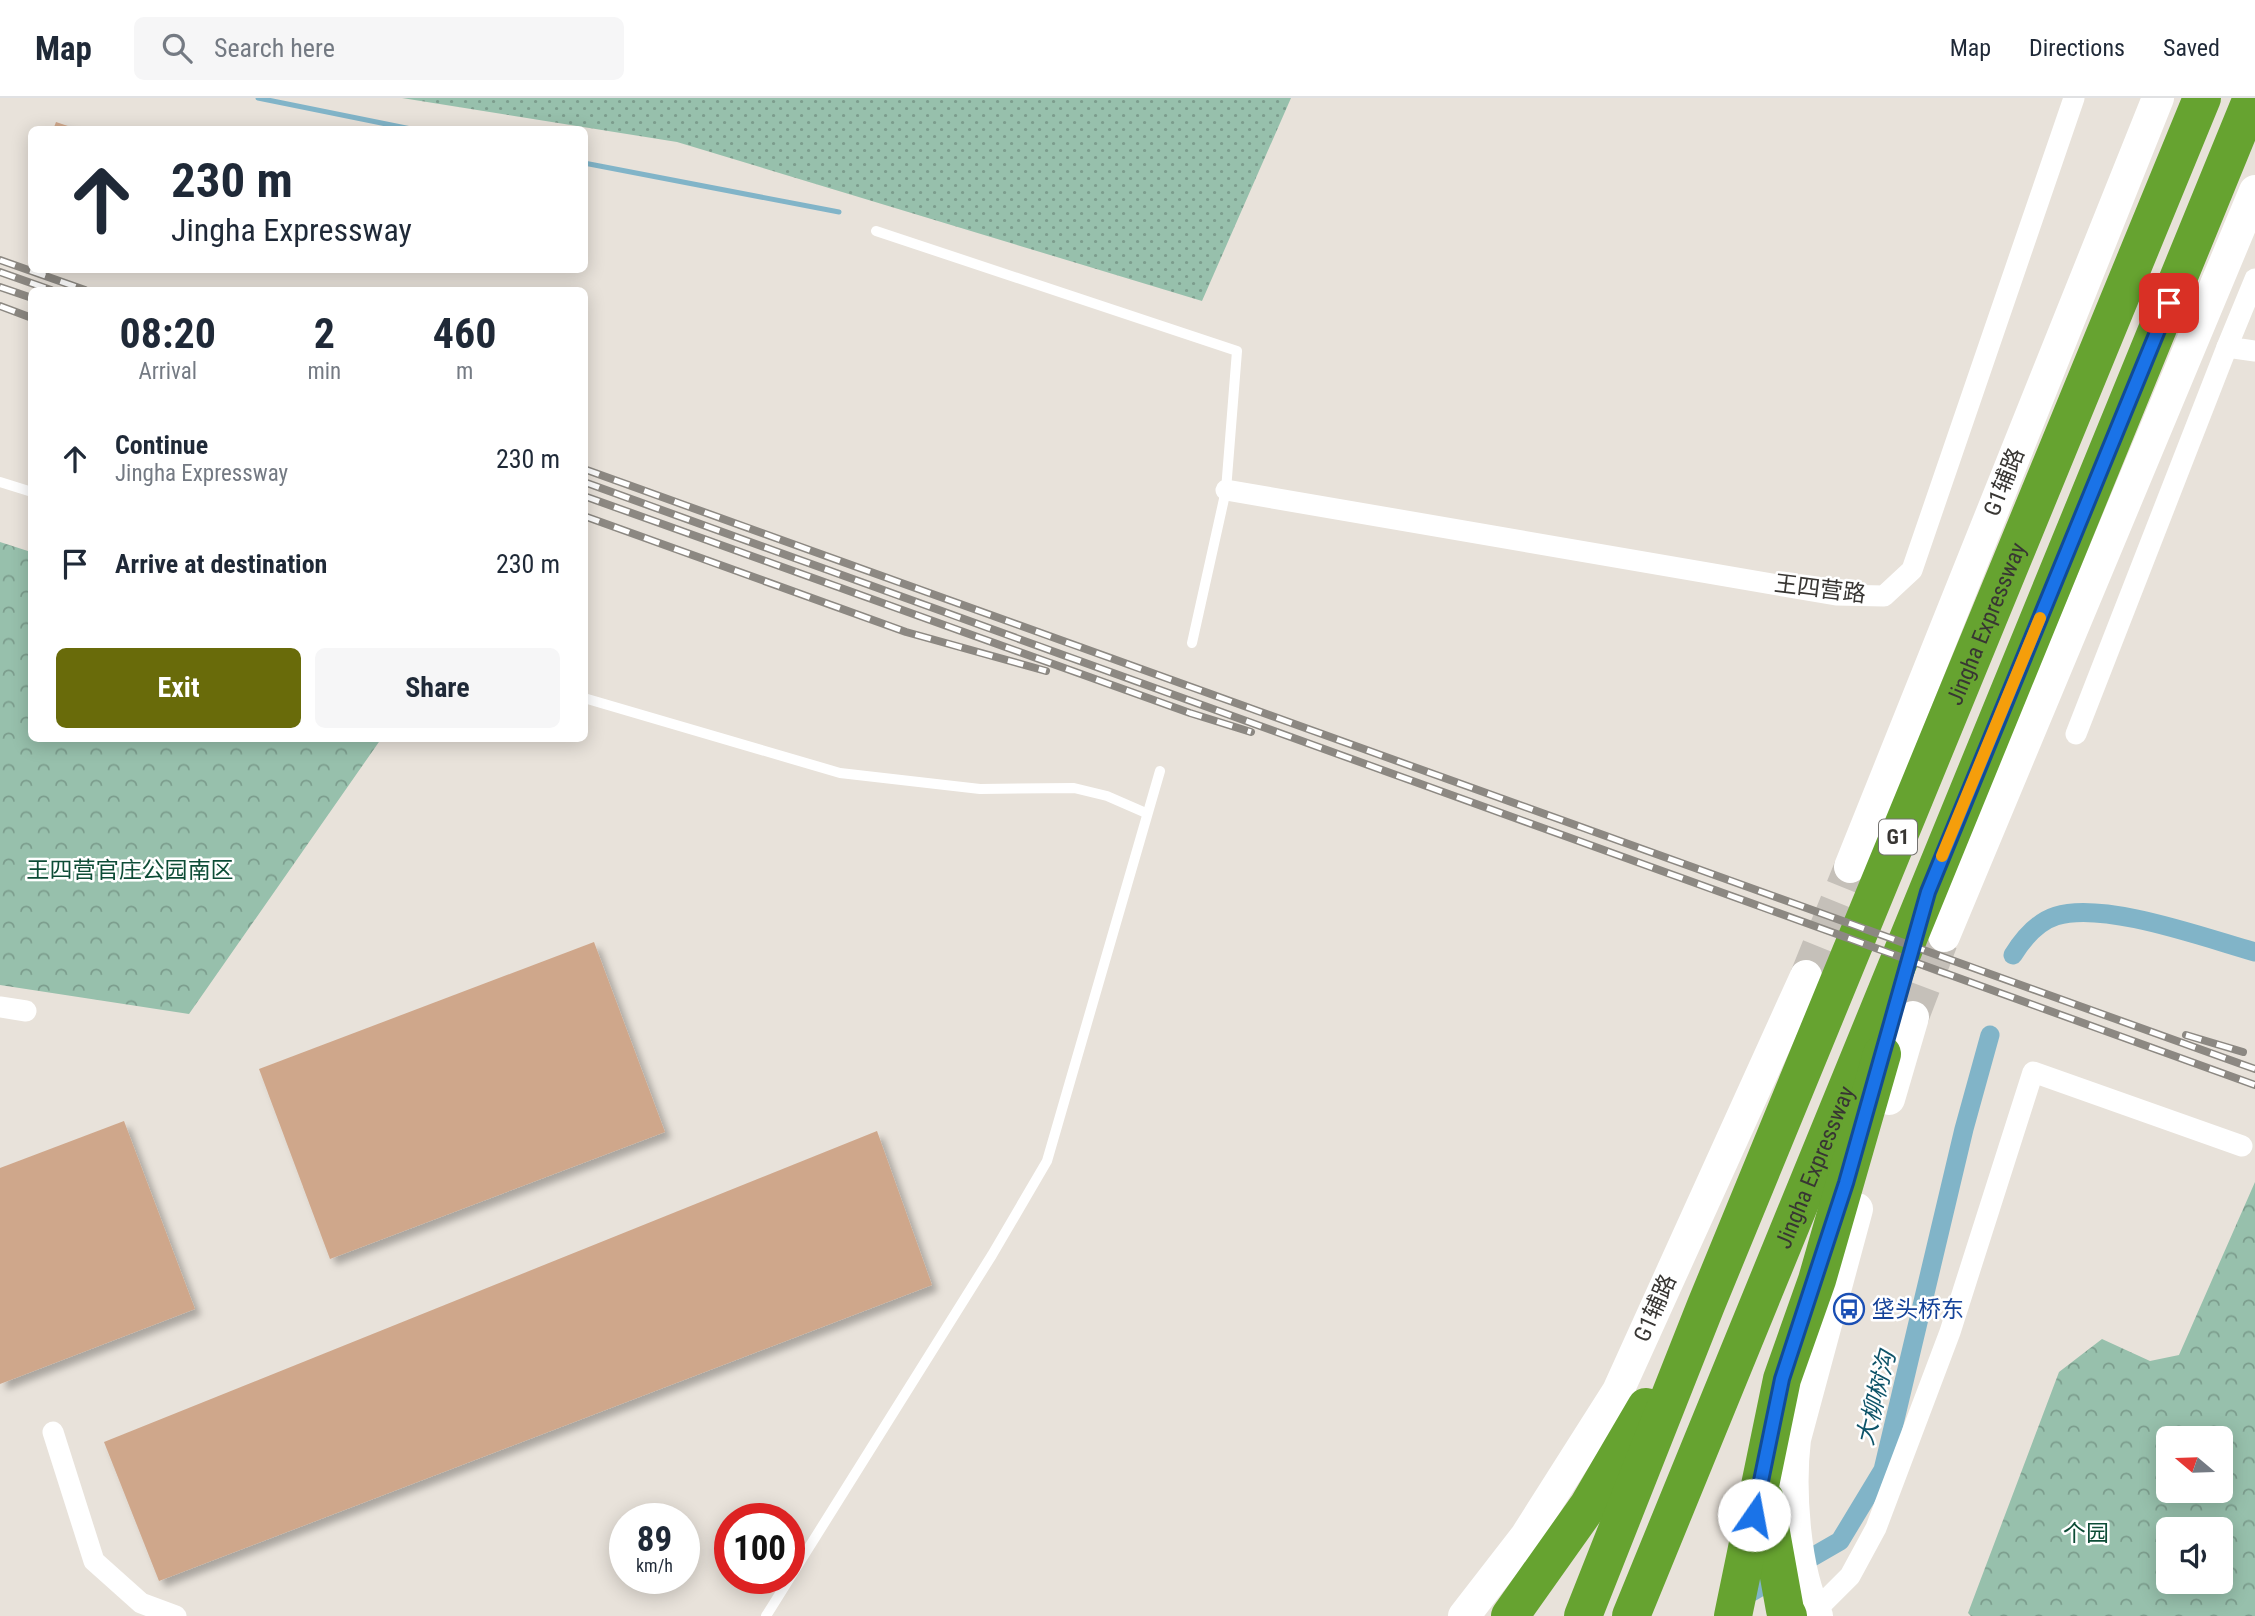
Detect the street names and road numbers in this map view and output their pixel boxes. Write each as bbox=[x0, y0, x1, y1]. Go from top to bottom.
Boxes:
street label: G1辅路 bbox=[1978, 444, 2030, 520]
street label: Jingha Expressway bbox=[1941, 538, 2032, 709]
street label: 王四营路 bbox=[1773, 570, 1867, 608]
road number: G1 bbox=[1879, 820, 1917, 854]
street label: Jingha Expressway bbox=[1769, 1081, 1860, 1252]
street label: G1辅路 bbox=[1628, 1270, 1682, 1346]

